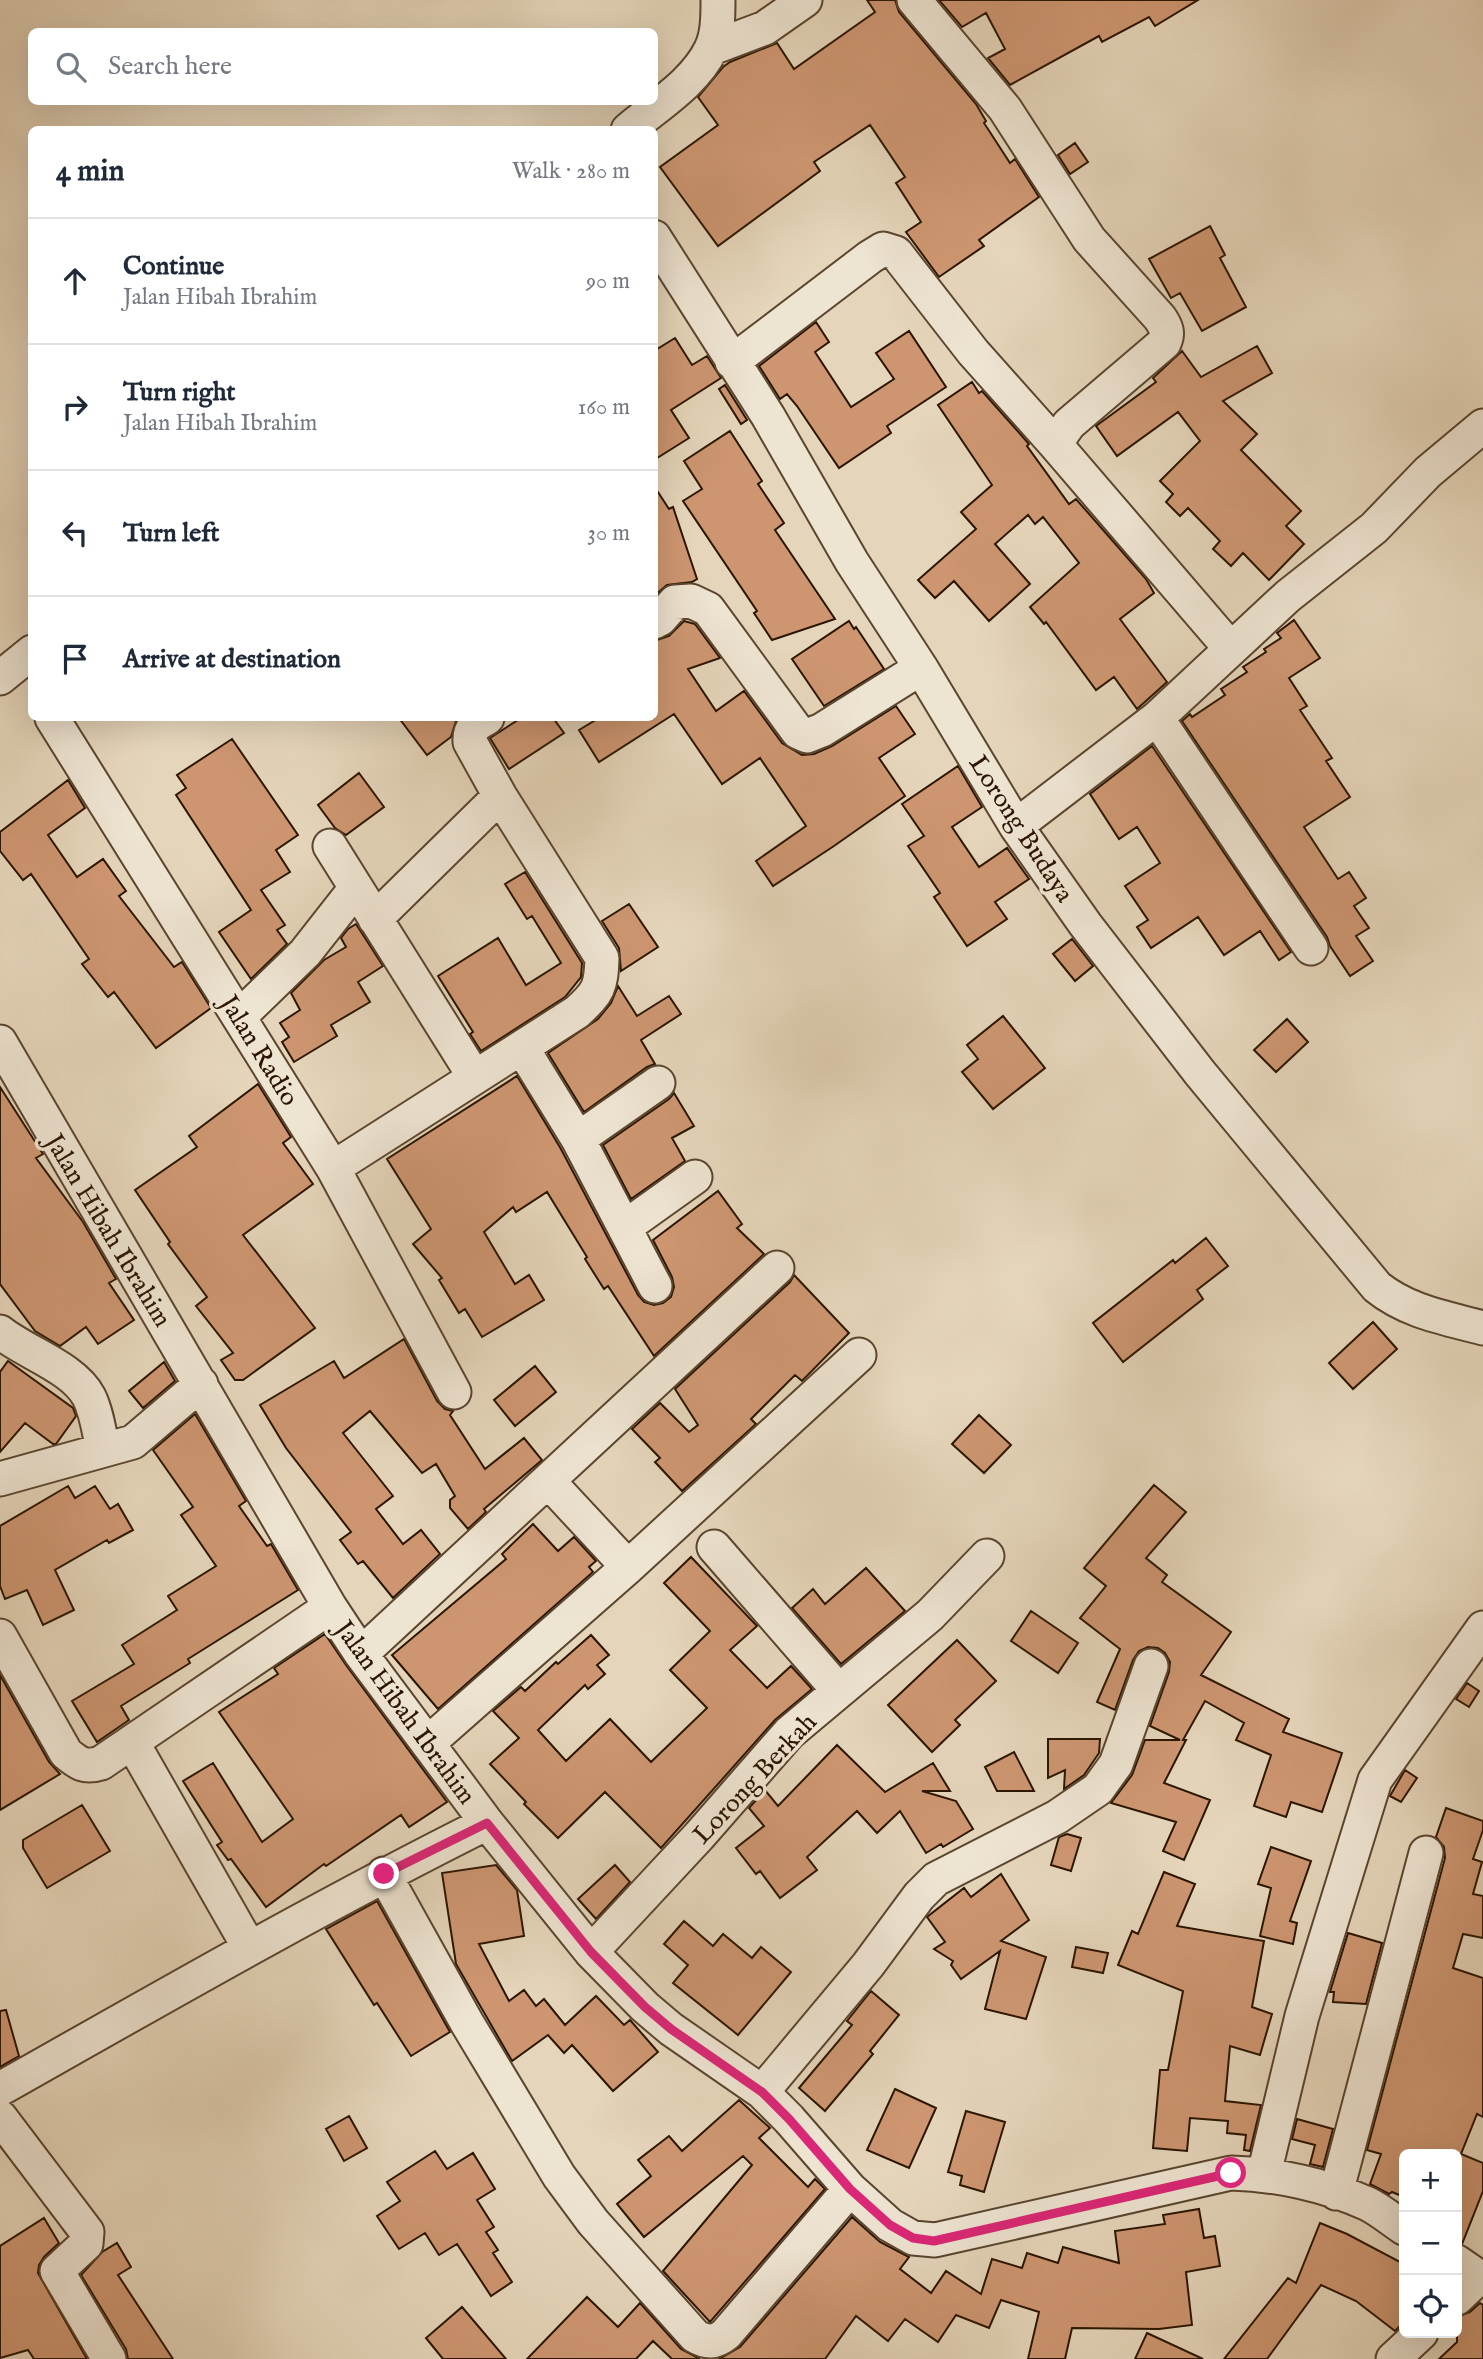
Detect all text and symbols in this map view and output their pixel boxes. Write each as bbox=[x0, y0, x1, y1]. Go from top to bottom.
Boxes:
search box bbox=[28, 28, 658, 105]
icon: search bbox=[52, 48, 90, 86]
text: Search here bbox=[108, 50, 232, 83]
text: 4 min bbox=[56, 153, 124, 191]
text: Walk · 280 m bbox=[512, 157, 630, 186]
text: Continue bbox=[123, 250, 224, 283]
icon: ahead bbox=[56, 262, 94, 300]
text: 90 m bbox=[586, 267, 630, 296]
text: Jalan Hibah Ibrahim bbox=[123, 283, 317, 312]
text: Turn right bbox=[123, 376, 236, 409]
icon: right bbox=[56, 388, 94, 426]
text: 160 m bbox=[578, 393, 630, 422]
text: Jalan Hibah Ibrahim bbox=[123, 409, 317, 438]
icon: left bbox=[56, 514, 94, 552]
text: Turn left bbox=[123, 517, 220, 550]
text: 30 m bbox=[587, 519, 630, 548]
icon: arrive bbox=[56, 640, 94, 678]
text: Arrive at destination bbox=[123, 643, 341, 676]
street label: Lorong Budaya bbox=[961, 749, 1081, 909]
street label: Jalan Radio bbox=[210, 987, 306, 1112]
street label: Jalan Hibah Ibrahim bbox=[35, 1126, 178, 1333]
street label: Jalan Hibah Ibrahim bbox=[325, 1612, 483, 1811]
street label: Lorong Berkah bbox=[686, 1706, 824, 1851]
route end bbox=[368, 1858, 399, 1889]
map controls bbox=[1399, 2149, 1462, 2338]
button: + bbox=[1399, 2149, 1462, 2212]
route start bbox=[1215, 2157, 1246, 2188]
button: − bbox=[1399, 2212, 1462, 2275]
button: locate bbox=[1399, 2275, 1462, 2338]

